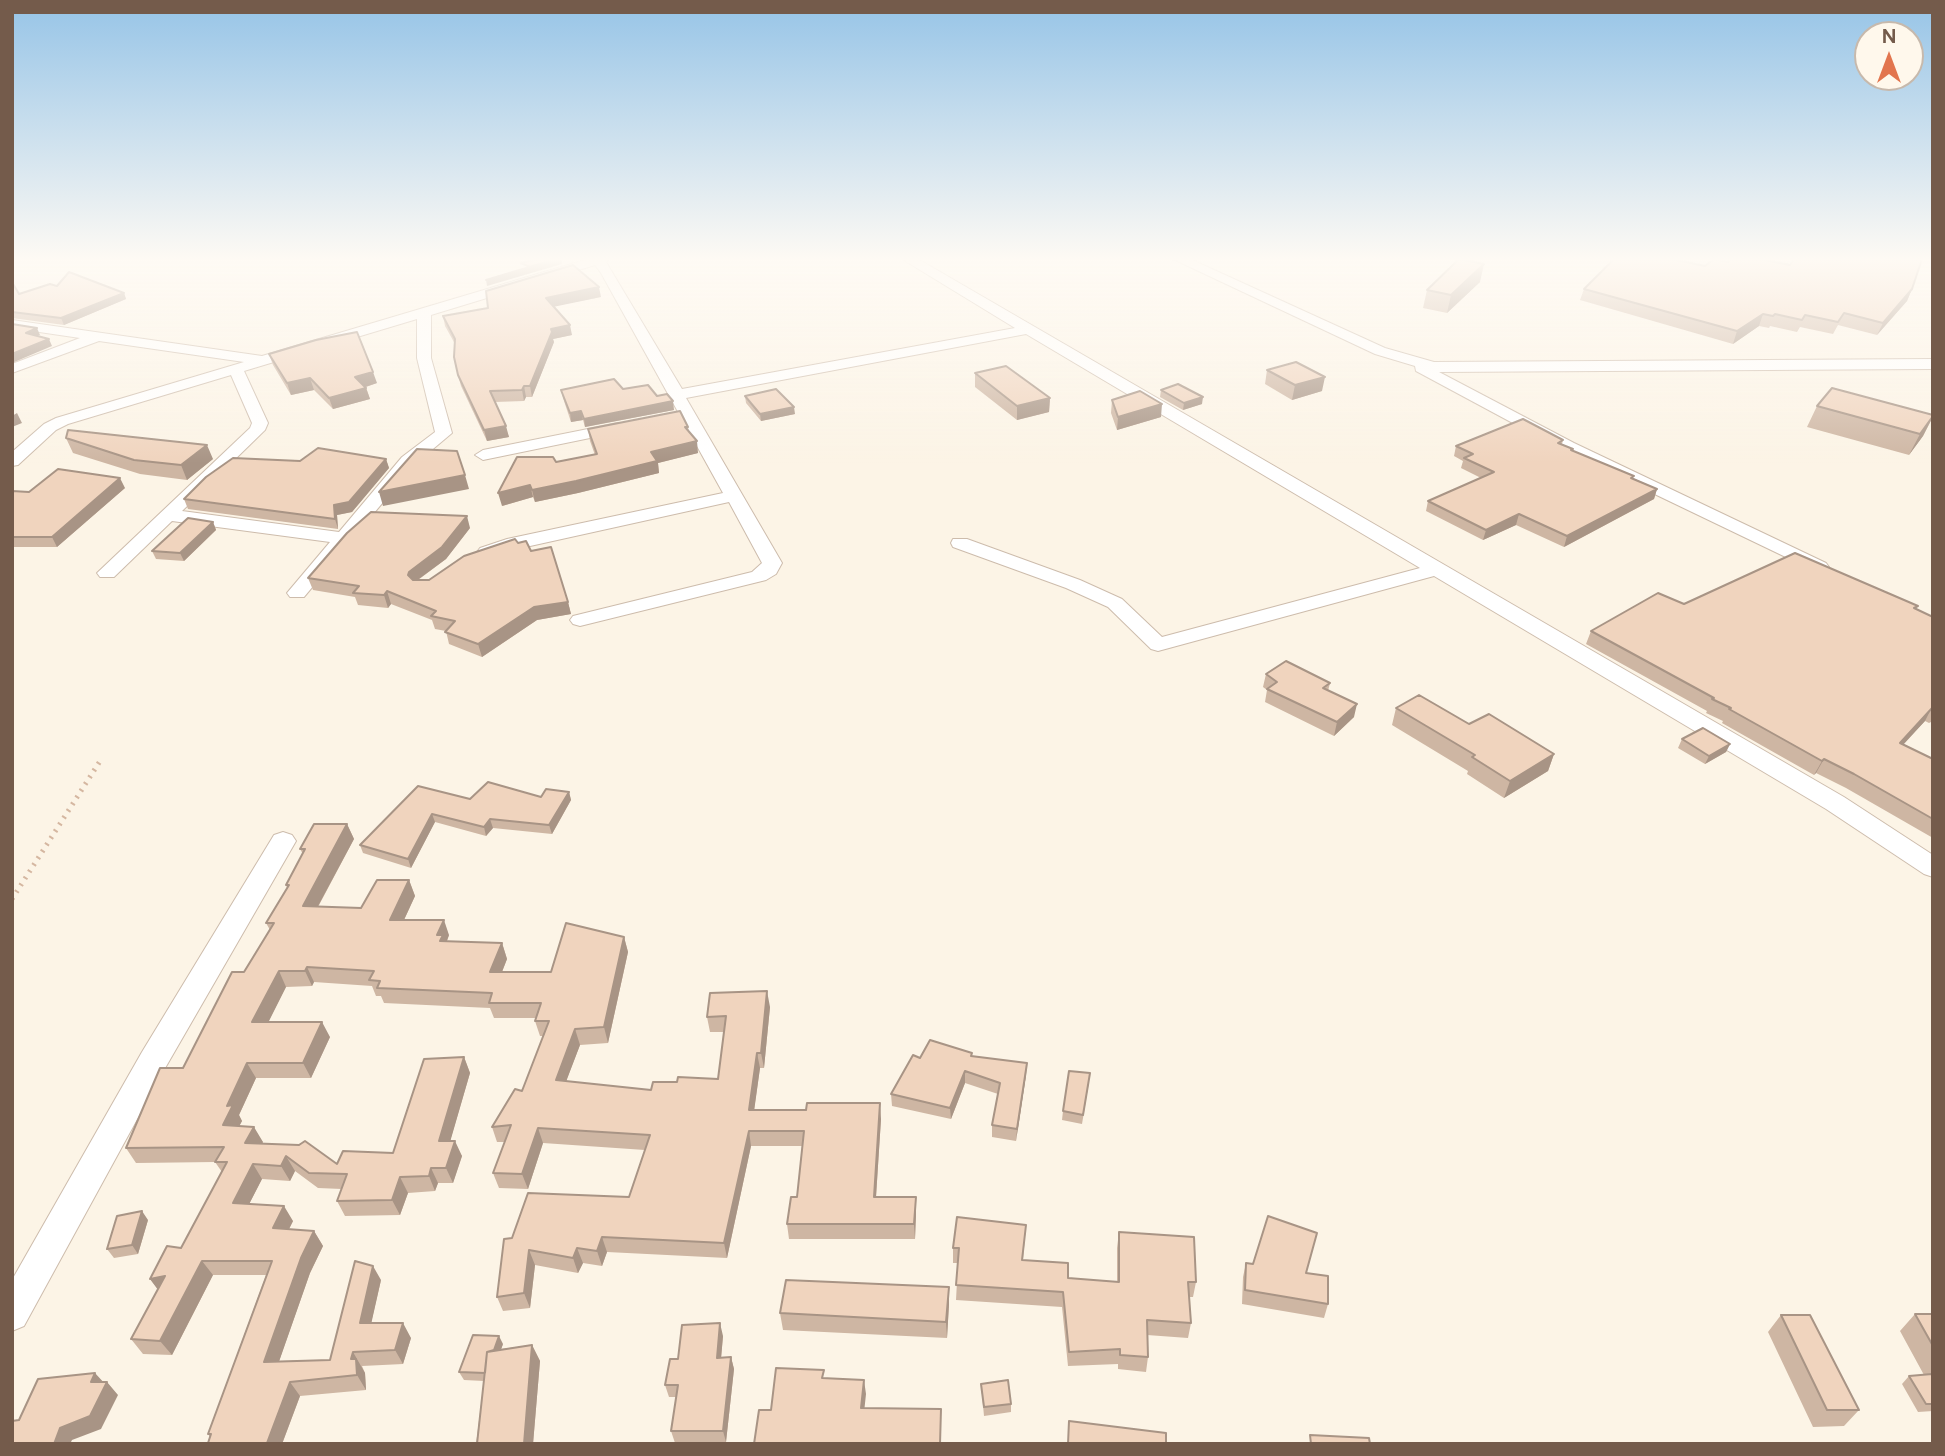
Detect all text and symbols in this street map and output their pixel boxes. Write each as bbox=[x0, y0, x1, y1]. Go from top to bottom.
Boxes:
north arrow bbox=[1854, 21, 1924, 91]
text: N bbox=[1882, 25, 1896, 48]

